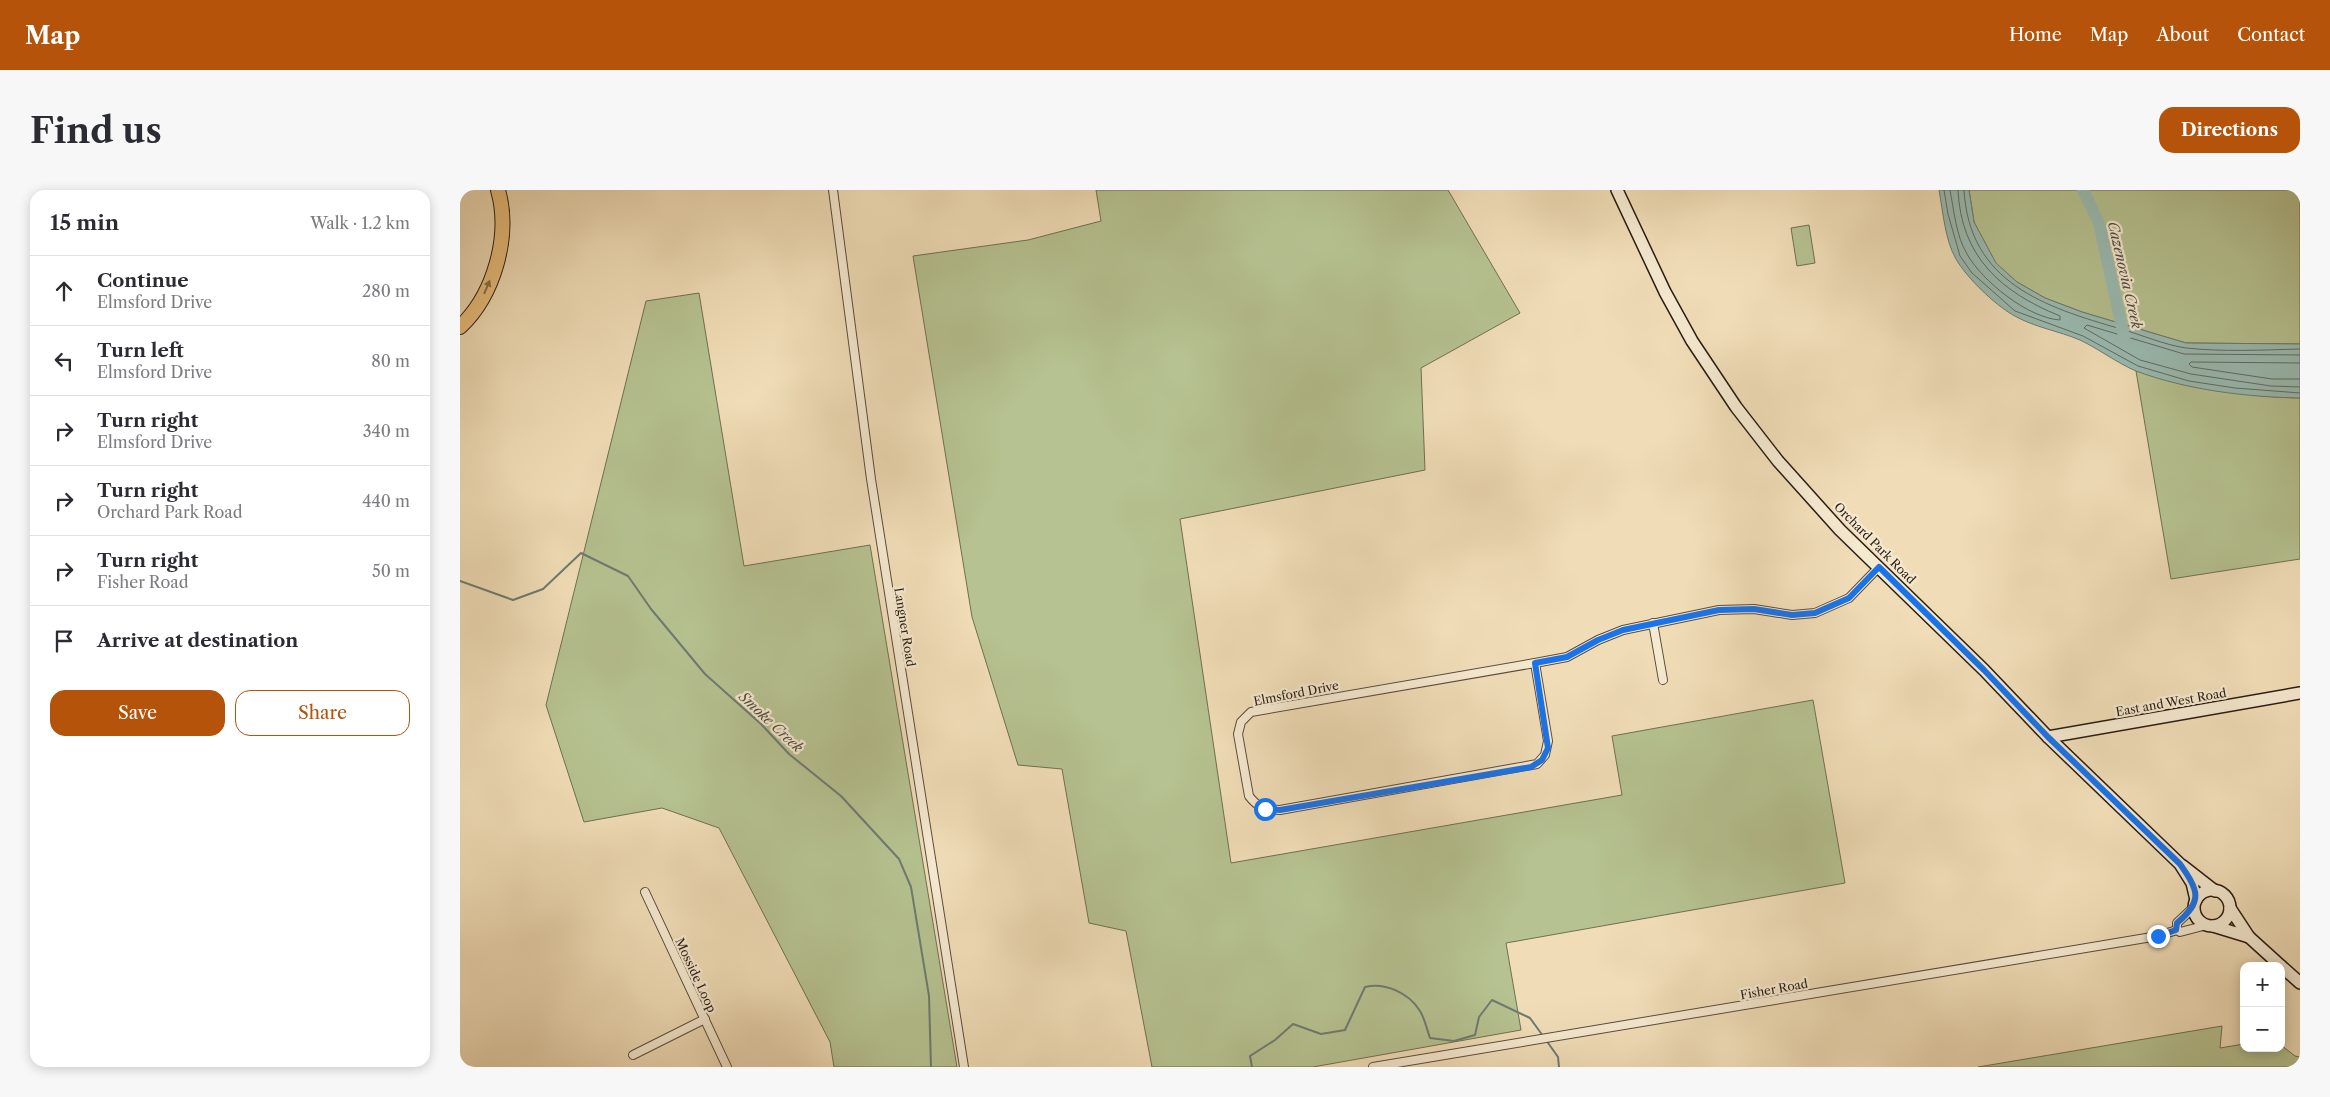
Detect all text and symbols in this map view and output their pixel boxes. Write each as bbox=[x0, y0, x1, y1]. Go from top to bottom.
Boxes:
text: Map bbox=[25, 21, 80, 50]
text: Home bbox=[2009, 24, 2062, 46]
text: Map bbox=[2090, 24, 2128, 46]
text: About bbox=[2156, 24, 2209, 46]
text: Contact bbox=[2237, 24, 2305, 46]
button: Directions bbox=[2159, 107, 2300, 153]
text: Find us bbox=[30, 109, 162, 152]
text: 15 min bbox=[50, 210, 119, 235]
text: Walk · 1.2 km bbox=[310, 213, 410, 233]
water label: Cazenovia Creek bbox=[2104, 220, 2146, 331]
text: Continue bbox=[97, 269, 189, 292]
icon: ahead bbox=[50, 277, 78, 305]
one-way arrow bbox=[484, 280, 492, 294]
text: 280 m bbox=[362, 281, 410, 301]
text: Elmsford Drive bbox=[97, 292, 212, 312]
text: Turn left bbox=[97, 339, 184, 362]
icon: left bbox=[50, 347, 78, 375]
text: 80 m bbox=[371, 351, 410, 371]
text: Elmsford Drive bbox=[97, 362, 212, 382]
text: Turn right bbox=[97, 409, 198, 432]
icon: right bbox=[50, 417, 78, 445]
text: 340 m bbox=[363, 421, 410, 441]
text: Elmsford Drive bbox=[97, 432, 212, 452]
text: Turn right bbox=[97, 479, 198, 502]
icon: right bbox=[50, 487, 78, 515]
text: 440 m bbox=[362, 491, 410, 511]
street label: Orchard Park Road bbox=[1831, 499, 1919, 587]
text: Orchard Park Road bbox=[97, 502, 243, 522]
text: Turn right bbox=[97, 549, 198, 572]
icon: right bbox=[50, 557, 78, 585]
text: 50 m bbox=[372, 561, 410, 581]
text: Fisher Road bbox=[97, 572, 188, 592]
street label: Langner Road bbox=[891, 586, 919, 668]
icon: arrive bbox=[50, 627, 78, 655]
text: Arrive at destination bbox=[97, 629, 298, 652]
street label: Elmsford Drive bbox=[1252, 677, 1340, 709]
street label: East and West Road bbox=[2114, 685, 2228, 719]
water label: Smoke Creek bbox=[734, 687, 807, 757]
button: Save bbox=[50, 690, 225, 736]
button: Share bbox=[235, 690, 410, 736]
route start bbox=[1254, 798, 1277, 821]
route end bbox=[2147, 925, 2170, 948]
street label: Mosside Loop bbox=[672, 935, 720, 1015]
map controls bbox=[2240, 962, 2285, 1052]
button: + bbox=[2240, 962, 2285, 1007]
street label: Fisher Road bbox=[1739, 976, 1810, 1002]
button: − bbox=[2240, 1007, 2285, 1052]

